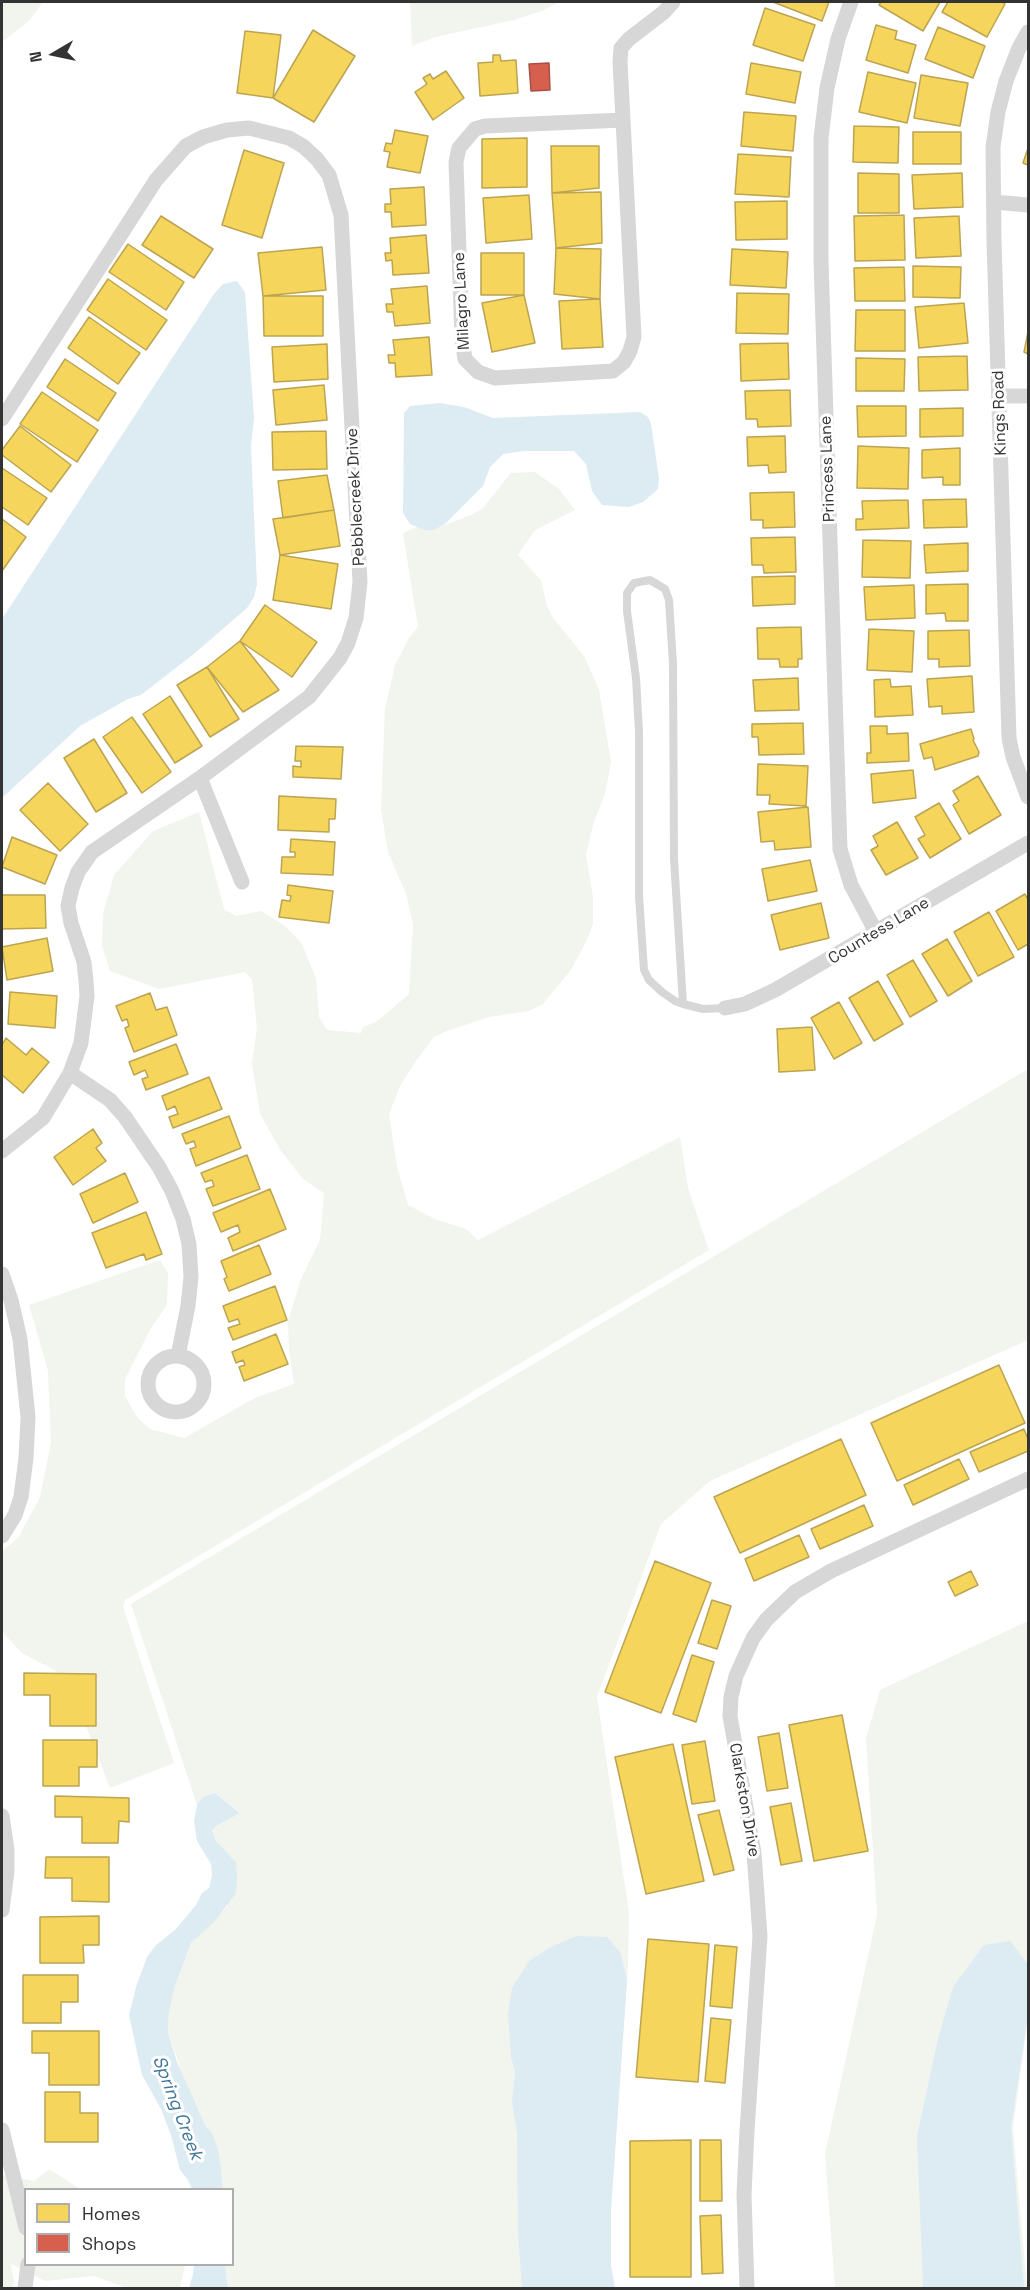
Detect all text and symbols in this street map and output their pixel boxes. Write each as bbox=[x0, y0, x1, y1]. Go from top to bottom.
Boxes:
north arrow bbox=[24, 24, 84, 84]
text: N bbox=[25, 50, 47, 64]
street label: Milagro Lane bbox=[450, 252, 474, 350]
street label: Kings Road bbox=[989, 370, 1011, 456]
street label: Princess Lane bbox=[817, 415, 839, 523]
street label: Pebblecreek Drive bbox=[343, 428, 369, 566]
street label: Countess Lane bbox=[825, 893, 933, 969]
street label: Clarkston Drive bbox=[725, 1742, 763, 1858]
water label: Spring Creek bbox=[147, 2053, 207, 2163]
legend bbox=[24, 2188, 234, 2266]
text: Homes bbox=[82, 2202, 141, 2225]
text: Shops bbox=[82, 2232, 136, 2255]

